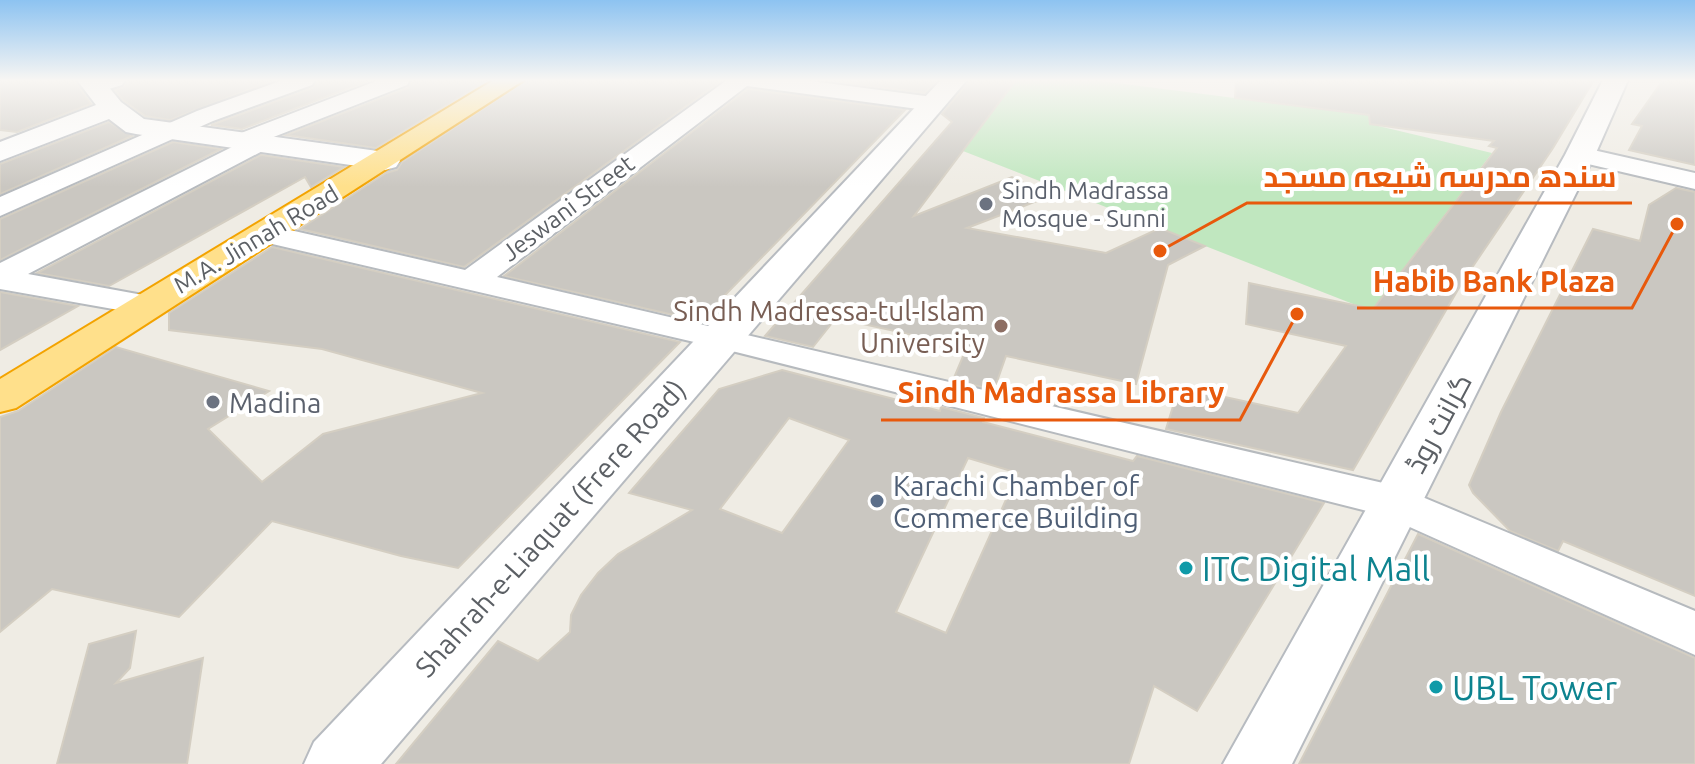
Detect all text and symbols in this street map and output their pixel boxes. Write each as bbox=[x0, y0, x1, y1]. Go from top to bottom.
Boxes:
street label: Jeswani Street bbox=[497, 149, 640, 266]
callout: سندھ مدرسہ شیعہ مسجد bbox=[1247, 149, 1632, 203]
text: سندھ مدرسہ شیعہ مسجد bbox=[1263, 159, 1617, 194]
place label: Sindh Madrassa Mosque - Sunni bbox=[1002, 177, 1169, 232]
street label: M.A. Jinnah Road bbox=[169, 179, 343, 299]
marker: Sindh Madrassa Mosque - Sunni bbox=[977, 195, 995, 213]
callout: Habib Bank Plaza bbox=[1357, 254, 1632, 308]
text: Habib Bank Plaza bbox=[1373, 264, 1615, 298]
place label: Sindh Madressa-tul-Islam University bbox=[673, 295, 985, 358]
marker: Sindh Madressa-tul-Islam University bbox=[992, 317, 1010, 335]
callout: Sindh Madrassa Library bbox=[881, 366, 1240, 420]
street label: گرانٹ روڈ bbox=[1399, 368, 1478, 478]
street label: Shahrah-e-Liaquat (Frere Road) bbox=[409, 373, 692, 683]
text: Sindh Madrassa Library bbox=[898, 375, 1225, 409]
place label: Madina bbox=[229, 387, 321, 418]
marker: Madina bbox=[204, 393, 222, 411]
place label: Karachi Chamber of Commerce Building bbox=[893, 470, 1140, 533]
marker: Karachi Chamber of Commerce Building bbox=[868, 492, 886, 510]
place label: ITC Digital Mall bbox=[1202, 549, 1430, 587]
marker: ITC Digital Mall bbox=[1177, 559, 1195, 577]
place label: UBL Tower bbox=[1452, 668, 1617, 706]
marker: UBL Tower bbox=[1427, 678, 1445, 696]

